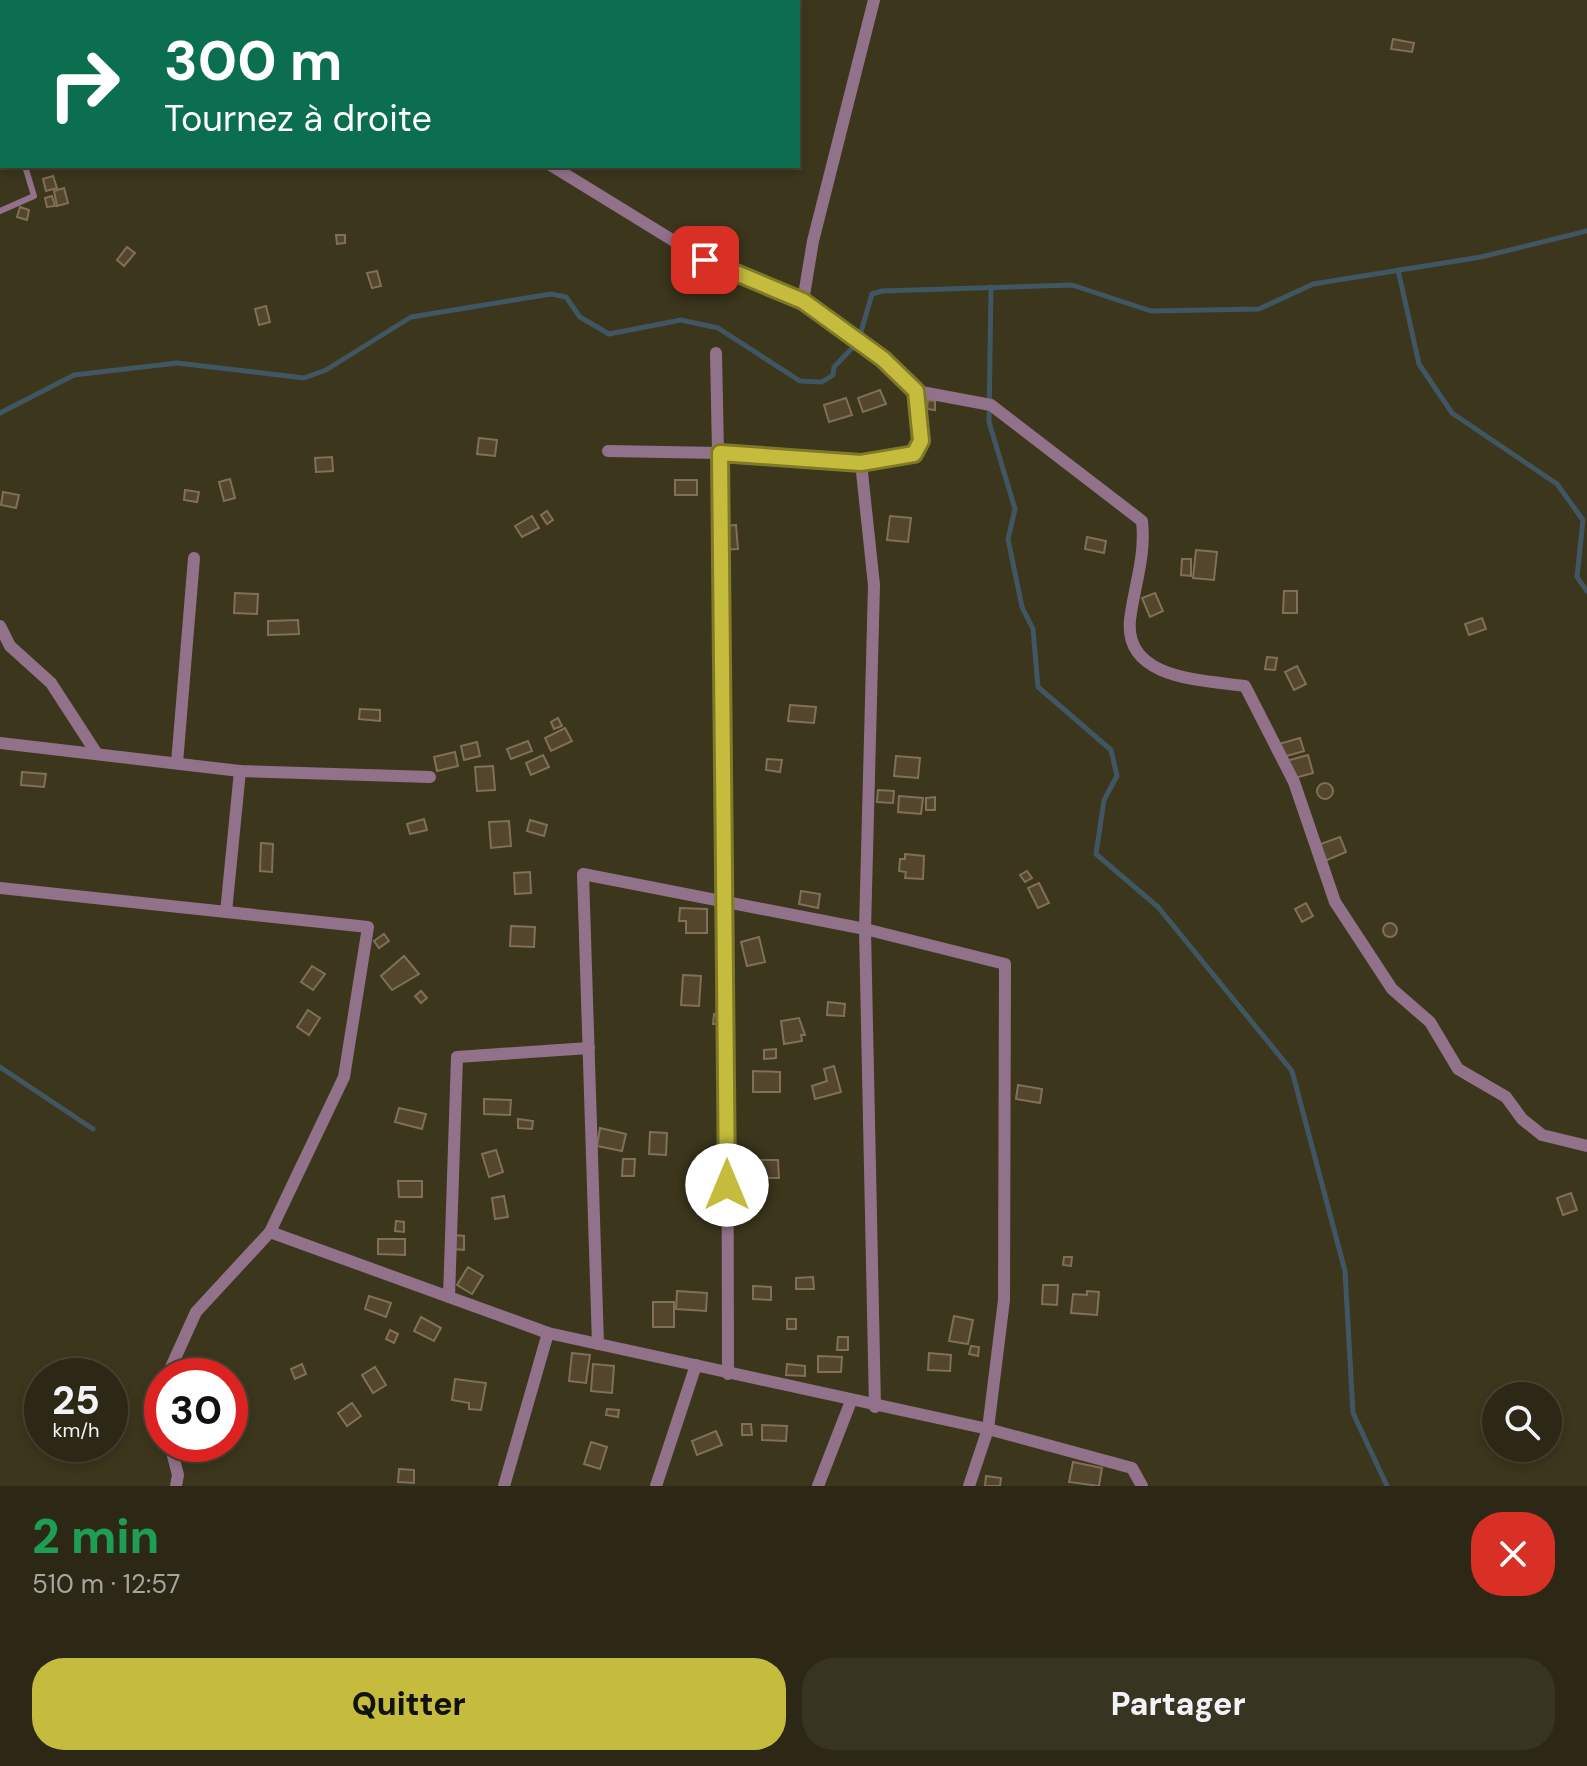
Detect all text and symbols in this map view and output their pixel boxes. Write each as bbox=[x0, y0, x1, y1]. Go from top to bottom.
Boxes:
text: 300 m bbox=[164, 24, 342, 97]
icon: right bbox=[32, 32, 136, 136]
text: Tournez à droite bbox=[164, 95, 432, 142]
pin bbox=[671, 226, 739, 294]
icon: arrive bbox=[683, 238, 727, 282]
position arrow bbox=[685, 1143, 769, 1227]
speed limit sign: 30 bbox=[144, 1358, 248, 1462]
text: 25 bbox=[52, 1374, 100, 1426]
map controls bbox=[1482, 1382, 1562, 1462]
button: search bbox=[1482, 1382, 1562, 1462]
text: km/h bbox=[52, 1417, 100, 1443]
text: 2 min bbox=[32, 1505, 159, 1568]
button: close bbox=[1471, 1512, 1555, 1596]
text: 510 m · 12:57 bbox=[32, 1567, 180, 1601]
button: Quitter bbox=[32, 1658, 786, 1750]
button: Partager bbox=[802, 1658, 1555, 1750]

